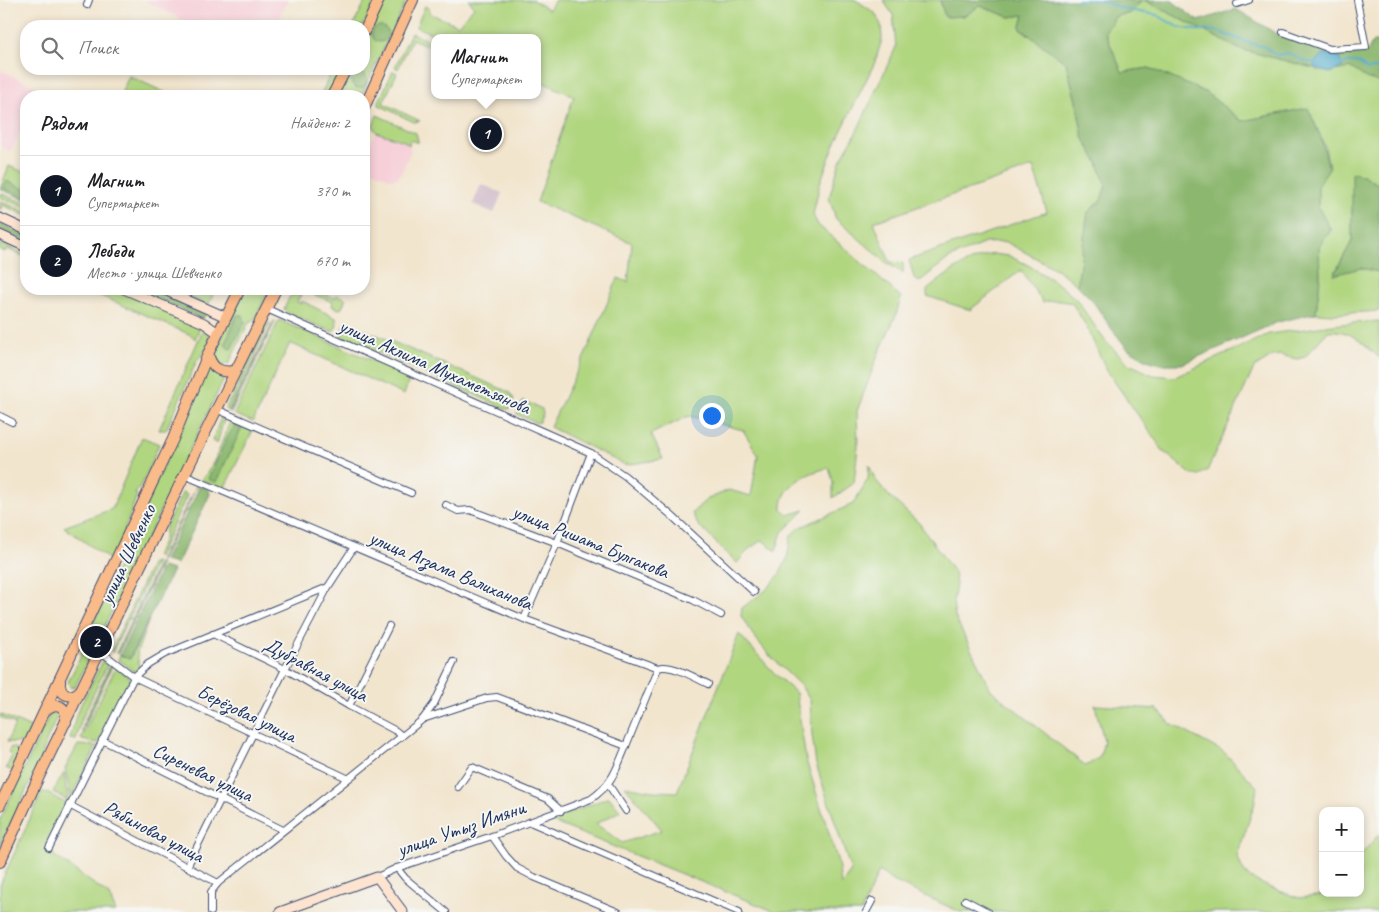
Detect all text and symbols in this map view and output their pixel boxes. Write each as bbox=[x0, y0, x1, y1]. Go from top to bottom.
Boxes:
search box bbox=[20, 20, 370, 75]
icon: search bbox=[38, 34, 66, 62]
popup bbox=[431, 34, 541, 99]
text: Поиск bbox=[78, 36, 118, 60]
text: Магнит bbox=[450, 45, 508, 69]
text: Супермаркет bbox=[450, 69, 522, 89]
text: Рядом bbox=[40, 110, 87, 136]
text: Найдено: 2 bbox=[290, 113, 350, 133]
pin: 1 bbox=[470, 115, 502, 153]
text: Магнит bbox=[87, 169, 144, 193]
text: 1 bbox=[52, 181, 60, 201]
text: 370 m bbox=[316, 181, 350, 201]
text: Супермаркет bbox=[87, 193, 158, 213]
text: Лебеди bbox=[87, 239, 133, 263]
text: 2 bbox=[52, 251, 60, 271]
text: 670 m bbox=[316, 251, 350, 271]
text: Место · улица Шевченко bbox=[87, 263, 221, 283]
street label: улица Аклима Мухаметзянова bbox=[334, 313, 536, 421]
your location bbox=[699, 403, 725, 429]
street label: улица Ришата Булгакова bbox=[508, 498, 674, 585]
street label: улица Шевченко bbox=[93, 500, 162, 609]
street label: улица Агзама Валиханова bbox=[364, 524, 537, 617]
pin: 2 bbox=[80, 623, 112, 661]
street label: Дубравная улица bbox=[259, 632, 373, 708]
street label: Берёзовая улица bbox=[193, 679, 302, 750]
street label: Сиреневая улица bbox=[149, 738, 259, 808]
street label: Рябиновая улица bbox=[99, 795, 210, 869]
street label: улица Утыз Имяни bbox=[393, 795, 530, 863]
map controls bbox=[1319, 807, 1364, 897]
button: + bbox=[1319, 807, 1364, 852]
button: − bbox=[1319, 852, 1364, 897]

